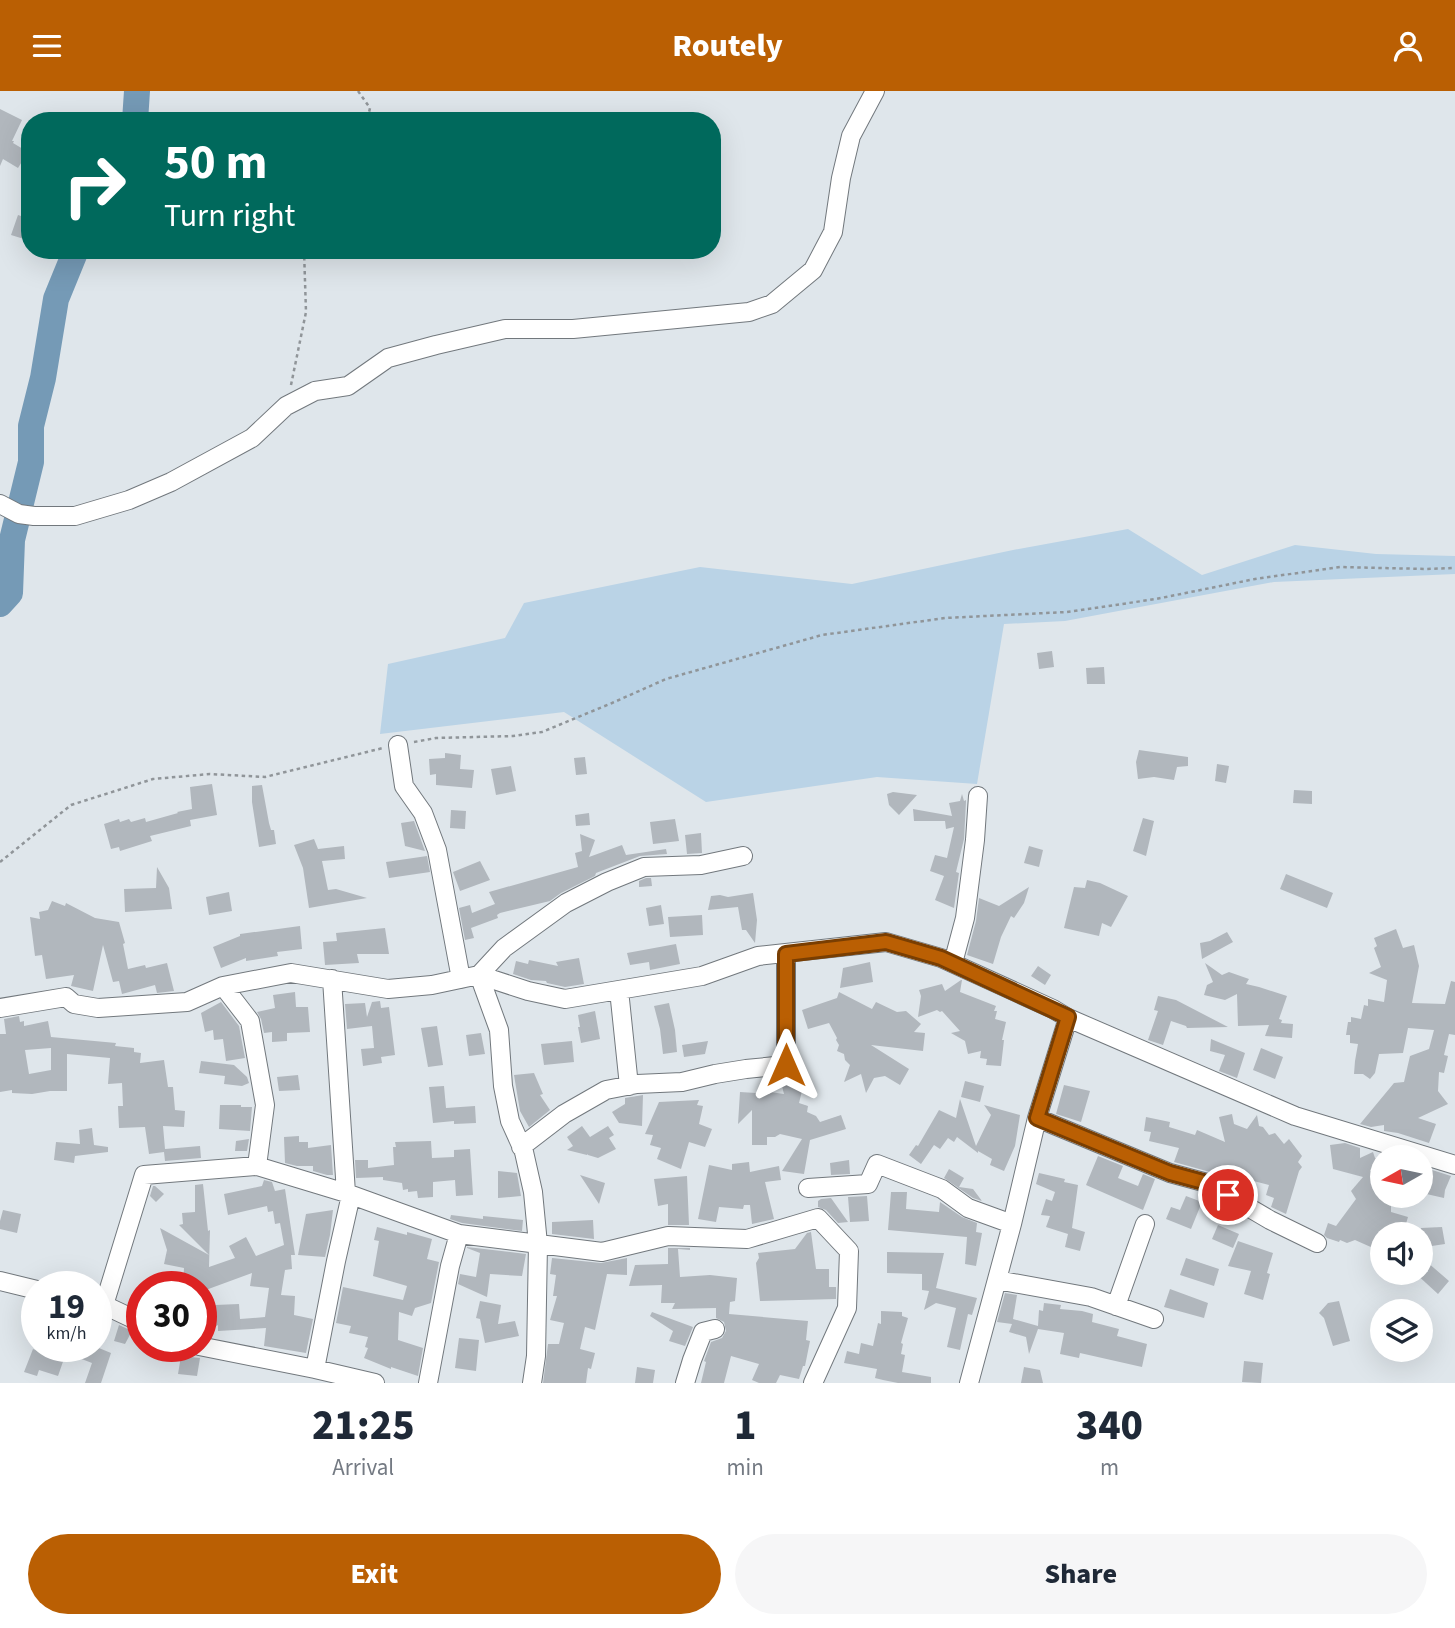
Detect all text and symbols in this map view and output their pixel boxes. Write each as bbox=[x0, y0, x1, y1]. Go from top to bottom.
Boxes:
text: Routely bbox=[672, 23, 783, 69]
icon: menu bbox=[28, 27, 66, 65]
icon: person bbox=[1389, 27, 1427, 65]
text: 50 m bbox=[164, 128, 268, 198]
icon: right bbox=[49, 140, 140, 231]
text: Turn right bbox=[164, 193, 295, 239]
position arrow bbox=[749, 1028, 823, 1102]
north arrow bbox=[1370, 1145, 1433, 1207]
map controls bbox=[1370, 1145, 1433, 1362]
pin bbox=[1198, 1165, 1258, 1225]
icon: arrive bbox=[1209, 1176, 1247, 1214]
button: sound bbox=[1370, 1222, 1433, 1285]
speed limit sign: 30 bbox=[126, 1271, 217, 1362]
text: 19 bbox=[48, 1282, 85, 1332]
button: layers bbox=[1370, 1299, 1433, 1362]
text: km/h bbox=[47, 1321, 86, 1346]
text: 21:25 bbox=[312, 1396, 415, 1456]
text: 1 bbox=[734, 1396, 756, 1456]
text: 340 bbox=[1076, 1396, 1143, 1456]
text: Arrival bbox=[332, 1451, 394, 1484]
text: min bbox=[727, 1451, 764, 1484]
text: m bbox=[1100, 1451, 1119, 1484]
button: Exit bbox=[28, 1534, 721, 1614]
button: Share bbox=[735, 1534, 1427, 1614]

